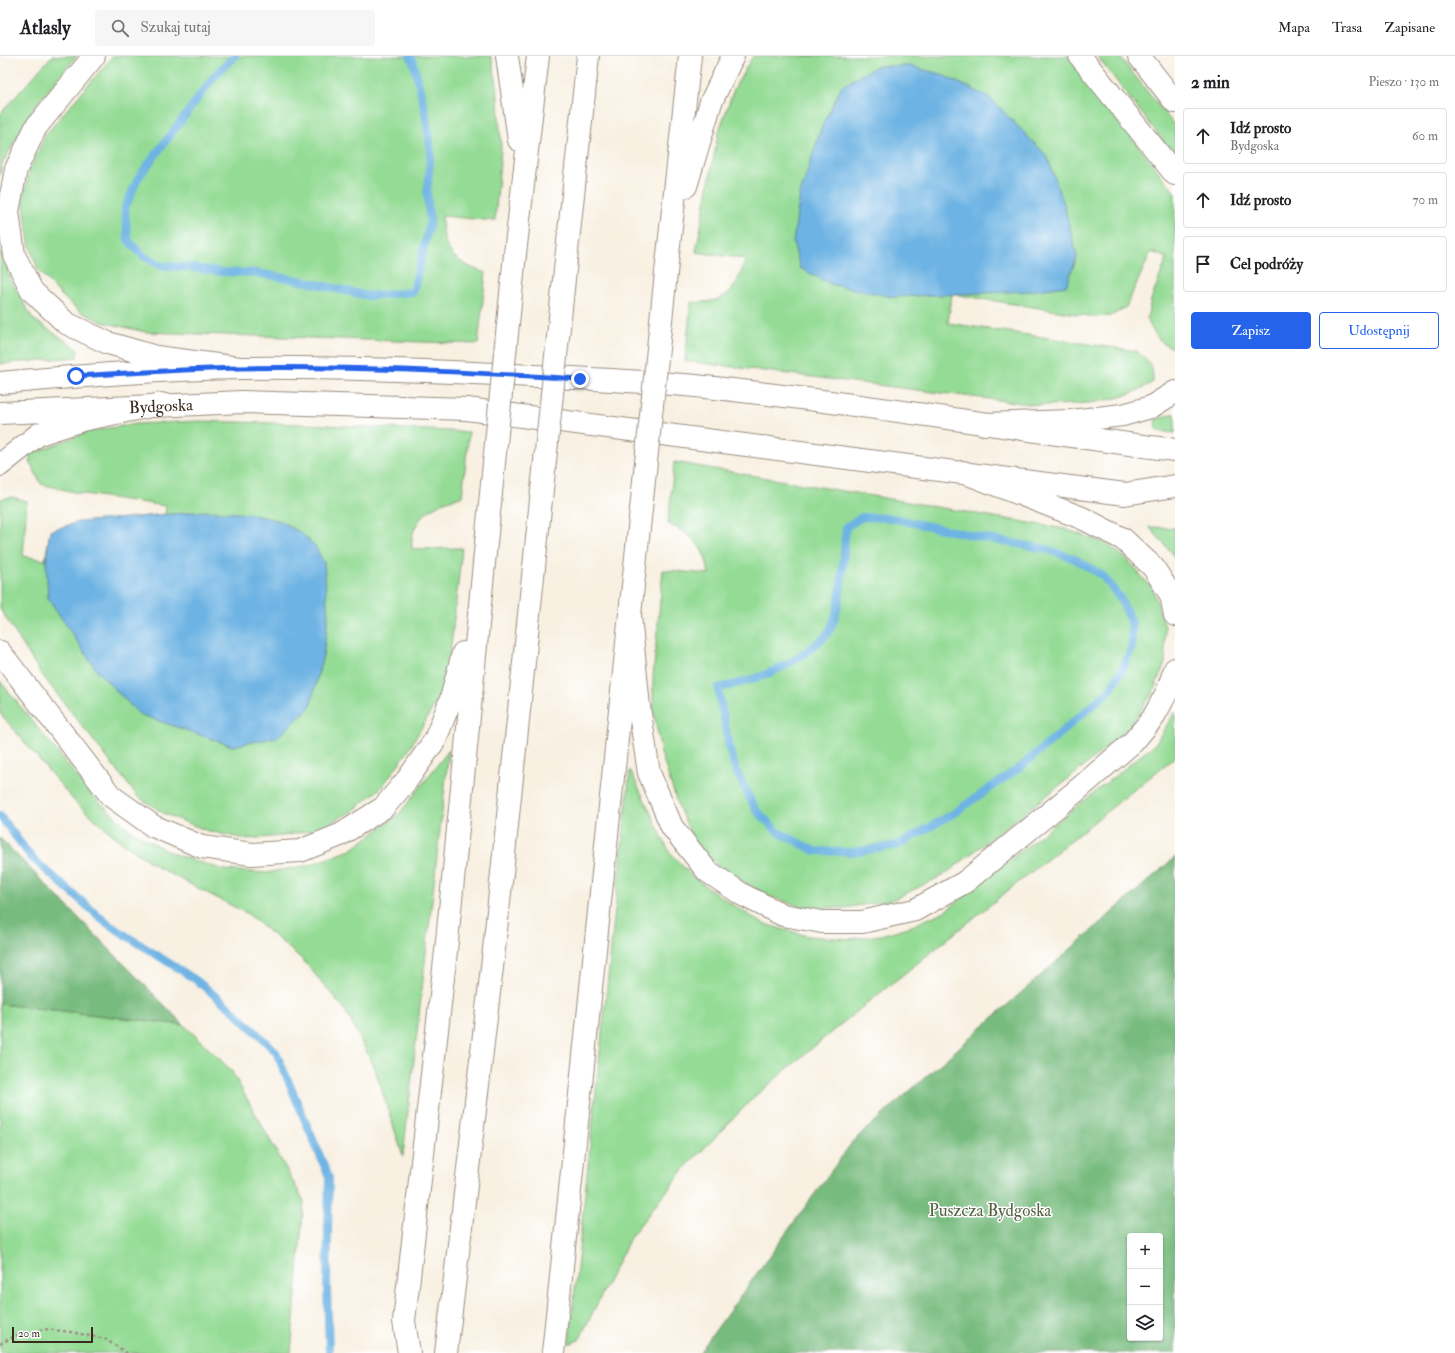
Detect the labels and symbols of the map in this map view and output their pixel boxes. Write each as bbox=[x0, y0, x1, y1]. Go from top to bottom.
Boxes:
route start bbox=[67, 367, 85, 385]
route end bbox=[571, 370, 589, 388]
street label: Bydgoska bbox=[128, 394, 194, 419]
park label: Puszcza Bydgoska bbox=[929, 1200, 1052, 1222]
scale bar bbox=[12, 1325, 93, 1344]

